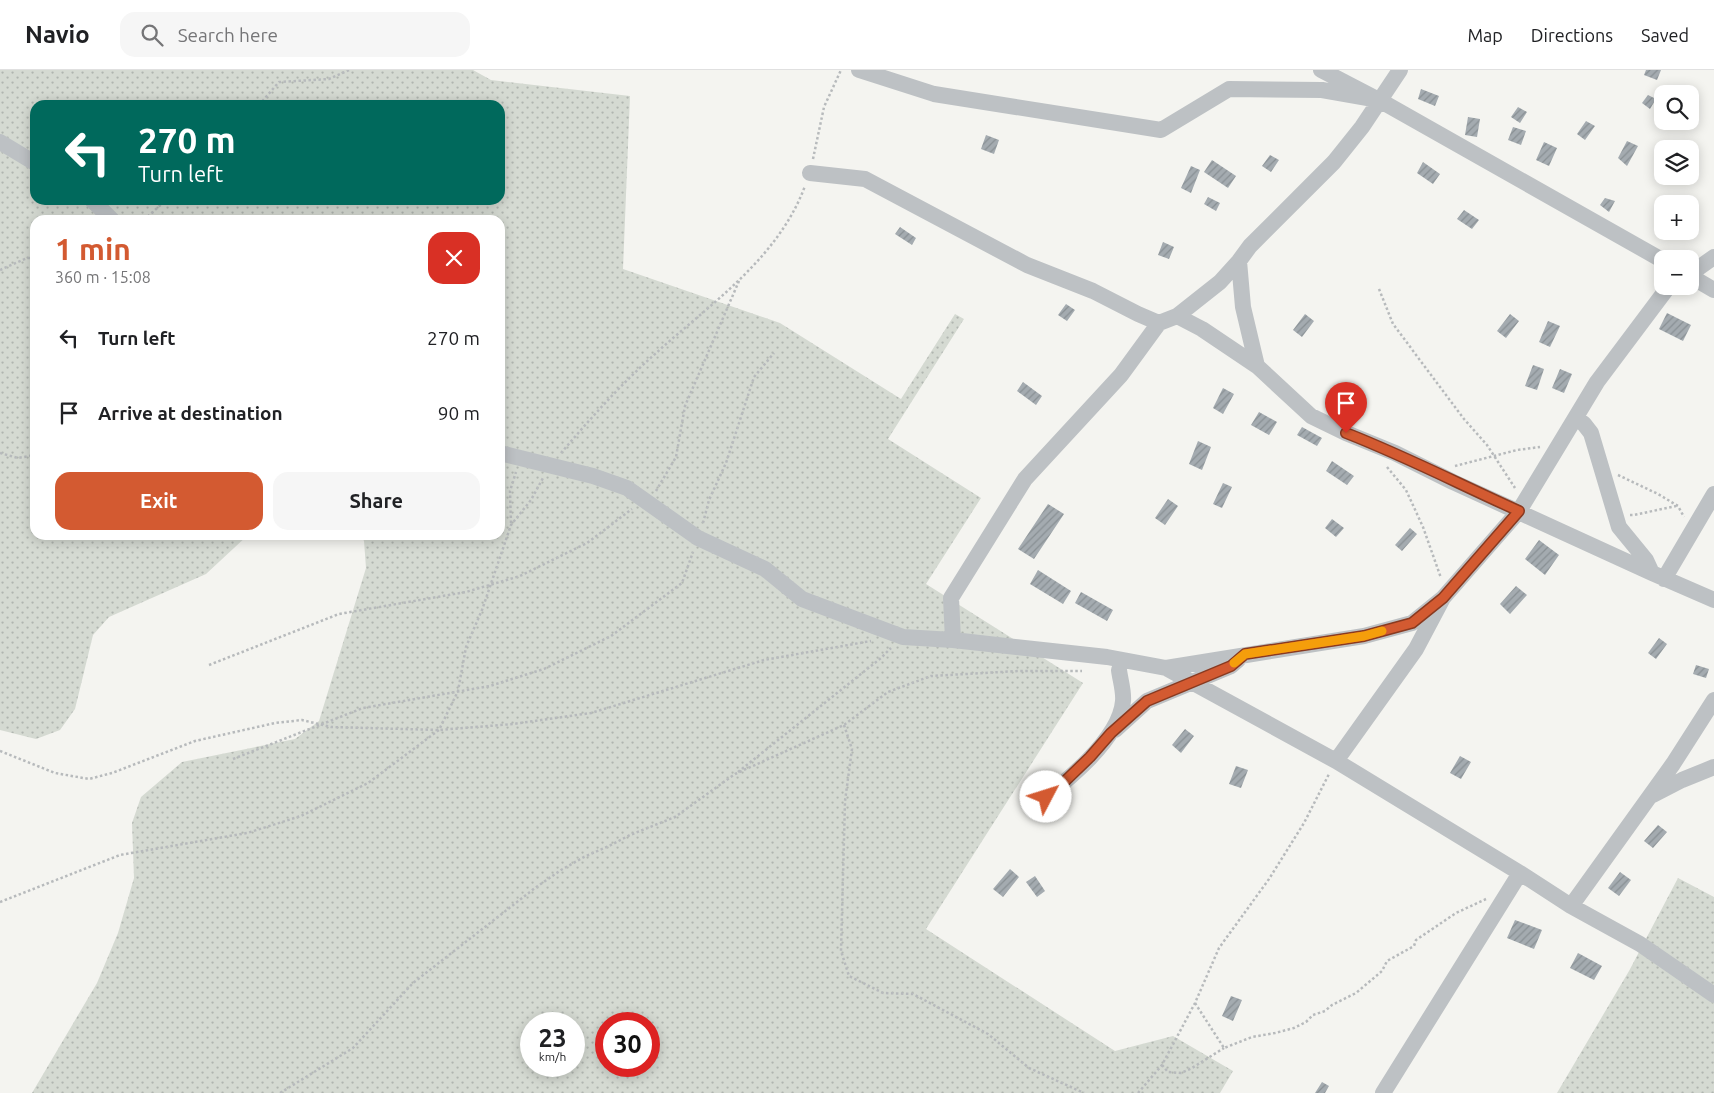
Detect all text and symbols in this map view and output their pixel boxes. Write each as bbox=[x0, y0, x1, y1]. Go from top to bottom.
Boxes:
search box bbox=[120, 12, 470, 57]
text: Navio bbox=[25, 21, 90, 48]
icon: search bbox=[138, 21, 166, 49]
text: Search here bbox=[178, 24, 278, 46]
text: Map bbox=[1467, 25, 1503, 45]
text: Directions bbox=[1531, 25, 1613, 45]
text: Saved bbox=[1641, 25, 1689, 45]
map controls bbox=[1654, 85, 1699, 295]
button: search bbox=[1654, 85, 1699, 130]
icon: left bbox=[55, 120, 120, 185]
text: 270 m bbox=[138, 120, 236, 160]
button: layers bbox=[1654, 140, 1699, 185]
text: Turn left bbox=[138, 161, 223, 186]
button: + bbox=[1654, 195, 1699, 240]
text: 1 min bbox=[55, 232, 131, 266]
button: close bbox=[428, 232, 480, 284]
button: − bbox=[1654, 250, 1699, 295]
text: 360 m · 15:08 bbox=[55, 268, 151, 286]
icon: left bbox=[55, 324, 83, 352]
text: Turn left bbox=[98, 327, 176, 349]
text: 270 m bbox=[427, 327, 480, 349]
pin bbox=[1325, 382, 1367, 433]
icon: arrive bbox=[1332, 389, 1360, 417]
icon: arrive bbox=[55, 399, 83, 427]
text: Arrive at destination bbox=[98, 402, 283, 424]
text: 90 m bbox=[438, 402, 480, 424]
button: Exit bbox=[55, 472, 263, 530]
button: Share bbox=[273, 472, 480, 530]
position arrow bbox=[1019, 770, 1071, 822]
speed limit sign: 30 bbox=[595, 1012, 660, 1077]
text: 23 bbox=[538, 1024, 567, 1052]
text: km/h bbox=[539, 1050, 566, 1063]

